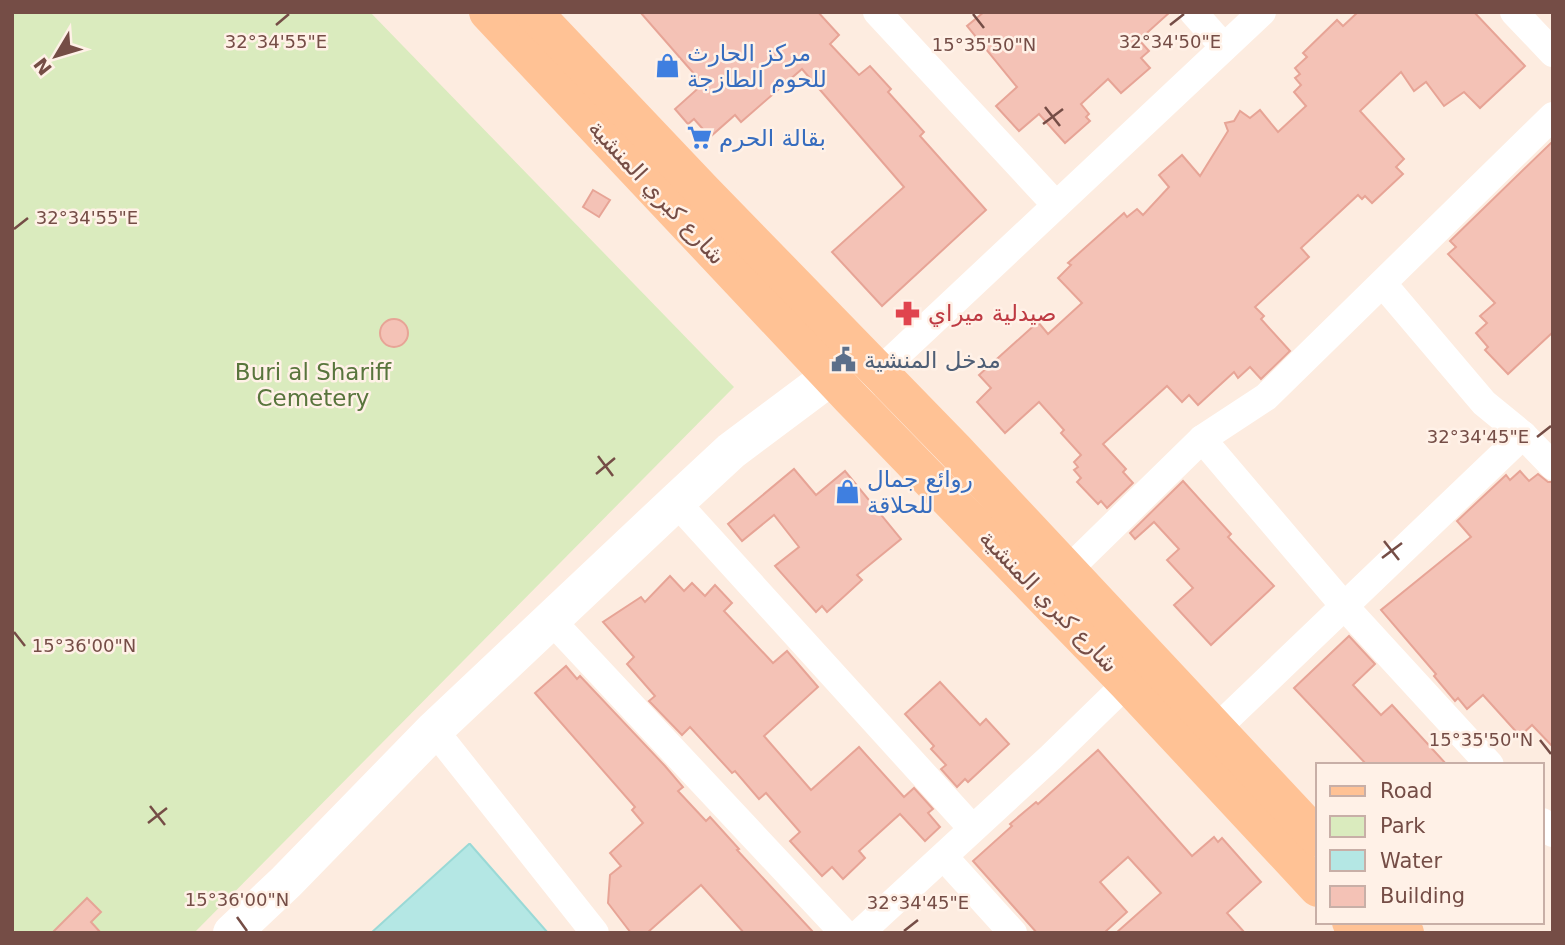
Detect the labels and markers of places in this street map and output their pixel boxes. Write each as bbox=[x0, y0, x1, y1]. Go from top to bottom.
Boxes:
place label: مركز الحارث للحوم الطازجة bbox=[687, 40, 827, 93]
shop icon: مركز الحارث للحوم الطازجة bbox=[653, 52, 681, 80]
supermarket icon: بقالة الحرم bbox=[685, 124, 713, 152]
place label: بقالة الحرم bbox=[719, 125, 826, 152]
pharmacy icon: صيدلية ميراي bbox=[894, 299, 922, 327]
place label: صيدلية ميراي bbox=[928, 300, 1056, 327]
public building icon: مدخل المنشية bbox=[830, 346, 858, 374]
place label: مدخل المنشية bbox=[864, 347, 1001, 373]
place label: روائع جمال للحلاقة bbox=[867, 466, 973, 518]
shop icon: روائع جمال للحلاقة bbox=[833, 478, 861, 506]

